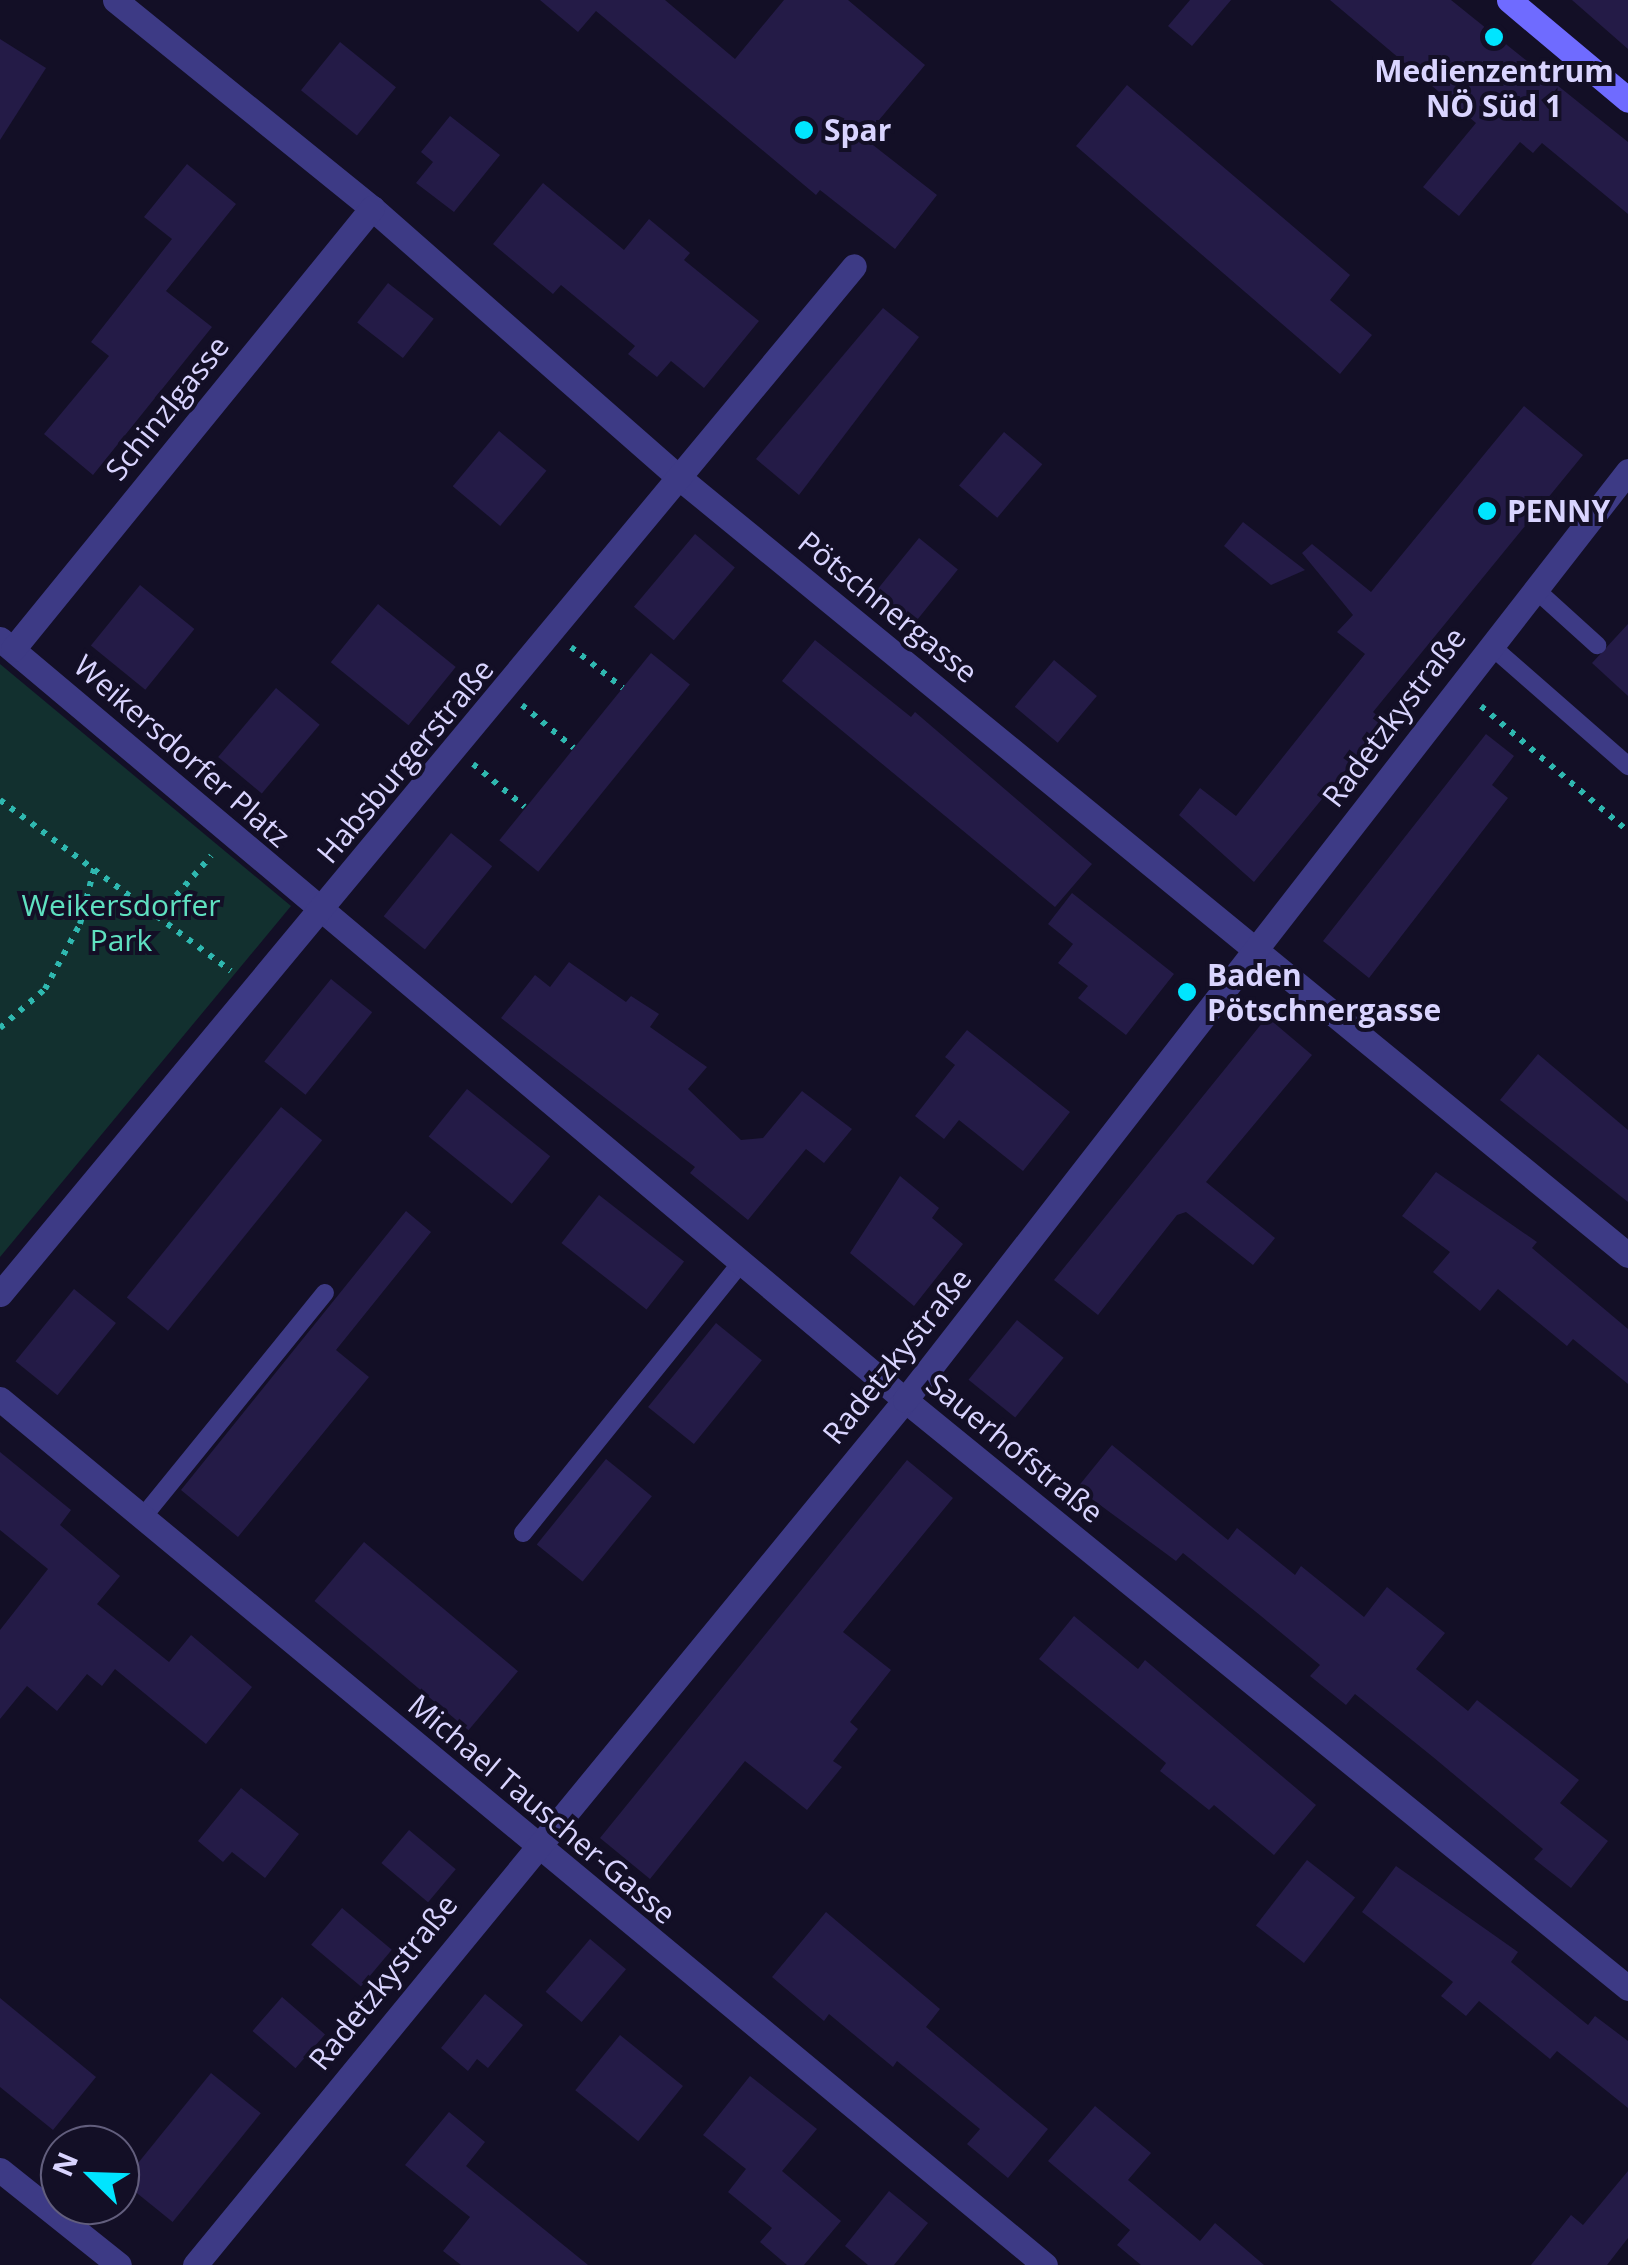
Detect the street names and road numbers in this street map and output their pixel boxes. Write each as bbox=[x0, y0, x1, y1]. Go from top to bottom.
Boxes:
street label: Schinzlgasse bbox=[98, 329, 236, 487]
street label: Pötschnergasse bbox=[791, 524, 985, 690]
street label: Radetzkystraße bbox=[1315, 620, 1473, 814]
street label: Weikersdorfer Platz bbox=[67, 648, 297, 854]
street label: Habsburgerstraße bbox=[309, 652, 501, 870]
street label: Radetzkystraße bbox=[815, 1261, 979, 1451]
street label: Sauerhofstraße bbox=[920, 1366, 1110, 1530]
street label: Michael Tauscher-Gasse bbox=[401, 1687, 683, 1931]
street label: Radetzkystraße bbox=[301, 1887, 465, 2077]

